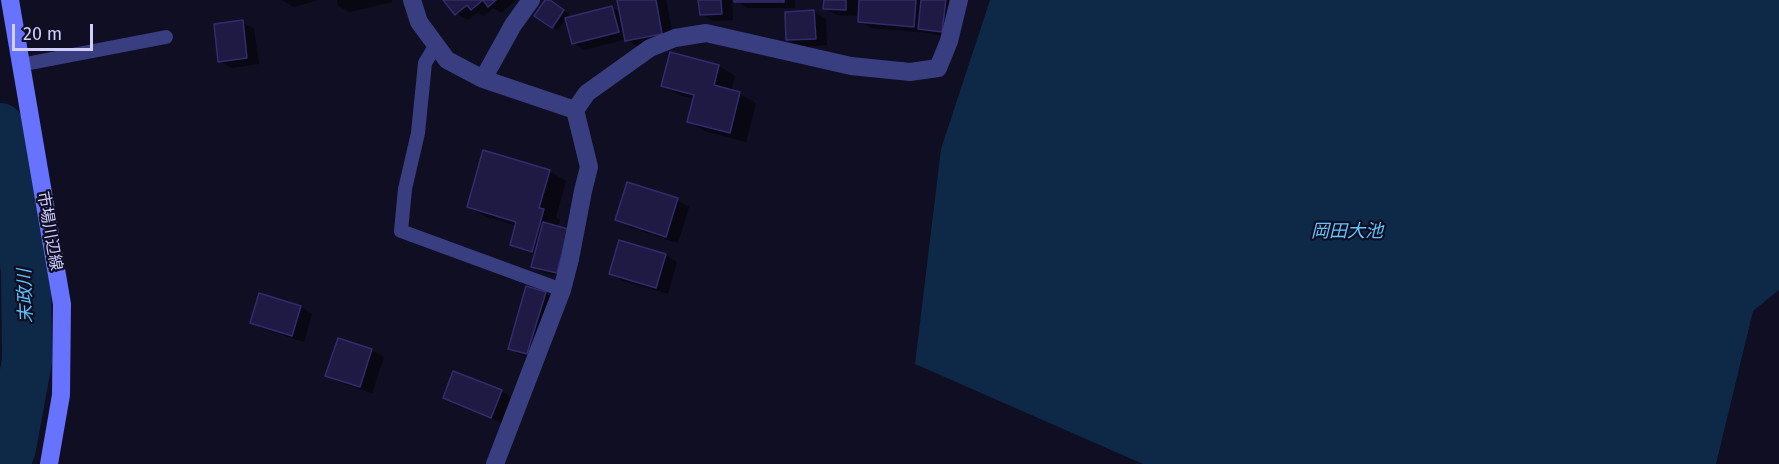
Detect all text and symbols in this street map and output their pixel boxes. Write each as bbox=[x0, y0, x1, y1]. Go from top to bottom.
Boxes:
scale bar bbox=[15, 12, 96, 50]
text: 20 m bbox=[23, 23, 62, 45]
street label: 市場川辺線 bbox=[33, 190, 65, 272]
water label: 岡田大池 bbox=[1311, 221, 1383, 243]
water label: 末政川 bbox=[14, 269, 38, 323]

